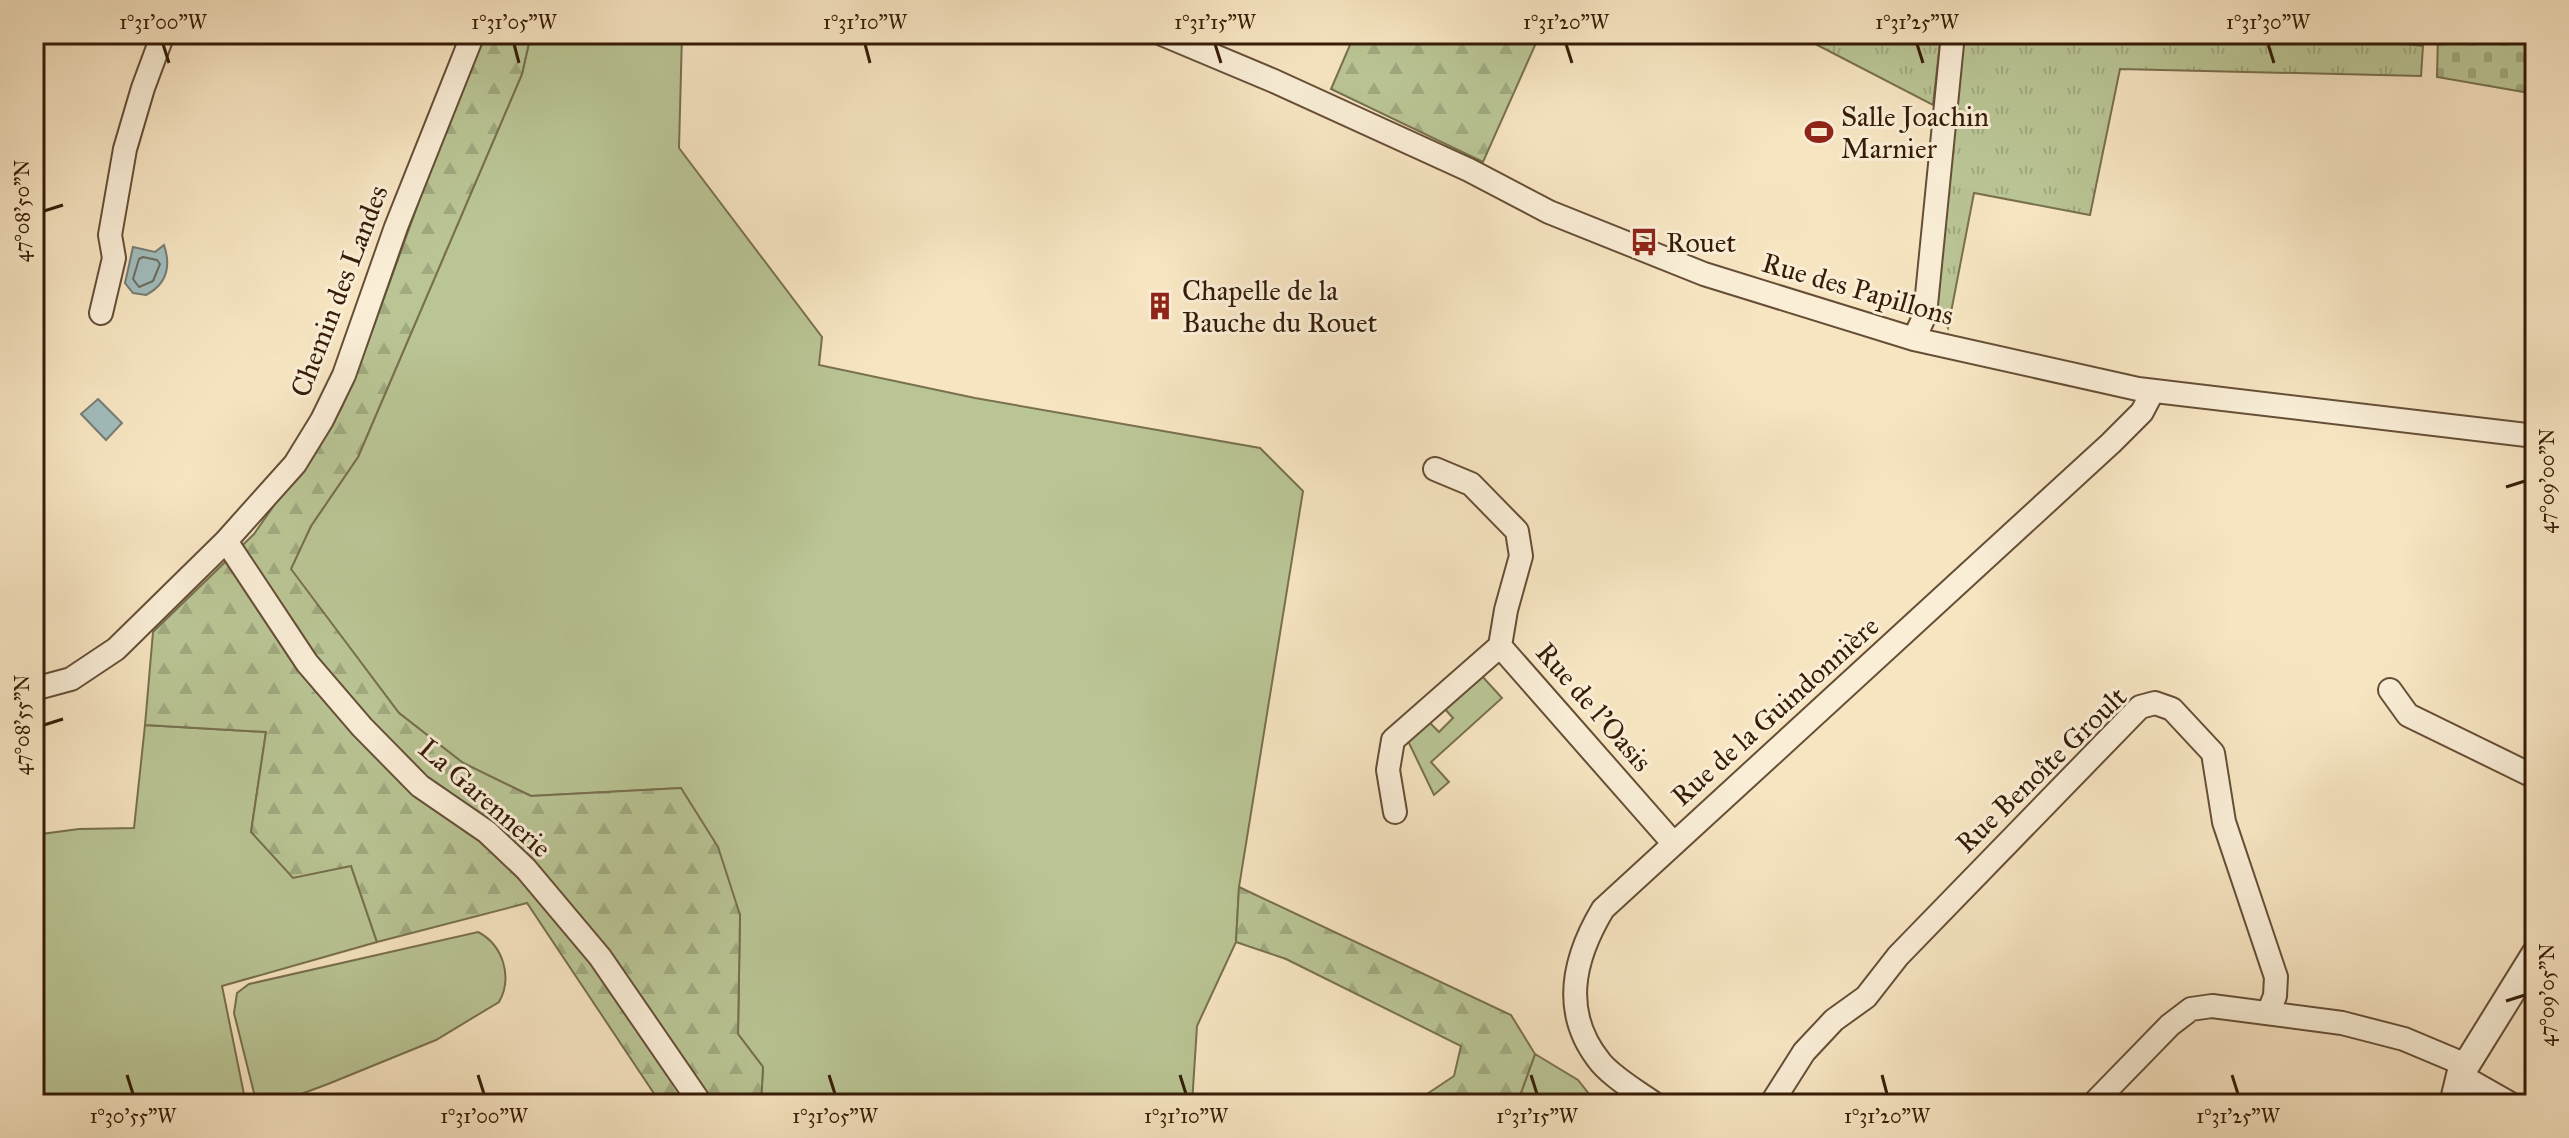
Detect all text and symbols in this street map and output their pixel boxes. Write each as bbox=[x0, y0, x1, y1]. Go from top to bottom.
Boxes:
text: 1°31'00"W bbox=[119, 10, 208, 34]
text: 1°31'05"W bbox=[471, 10, 558, 34]
text: 1°31'10"W bbox=[823, 10, 908, 34]
text: 1°31'15"W bbox=[1174, 10, 1257, 34]
text: 1°31'20"W bbox=[1523, 10, 1610, 34]
text: 1°31'25"W bbox=[1875, 10, 1960, 34]
text: 1°31'30"W bbox=[2226, 10, 2311, 34]
place label: Salle Joachin Marnier bbox=[1841, 99, 1989, 166]
sports icon: Salle Joachin Marnier bbox=[1804, 117, 1834, 147]
text: 47°08'50"N bbox=[10, 160, 34, 262]
street label: Chemin des Landes bbox=[282, 180, 396, 402]
place label: Rouet bbox=[1666, 225, 1736, 260]
bus stop icon: Rouet bbox=[1629, 227, 1659, 257]
street label: Rue des Papillons bbox=[1758, 245, 1958, 333]
place label: Chapelle de la Bauche du Rouet bbox=[1182, 273, 1378, 340]
building icon: Chapelle de la Bauche du Rouet bbox=[1145, 291, 1175, 321]
text: 47°09'00"N bbox=[2535, 428, 2559, 534]
street label: Rue de la Guindonnière bbox=[1664, 609, 1886, 813]
street label: Rue de l'Oasis bbox=[1528, 635, 1660, 779]
text: 47°08'55"N bbox=[10, 675, 34, 775]
street label: Rue Benoîte Groult bbox=[1948, 679, 2134, 861]
street label: La Garennerie bbox=[411, 731, 559, 865]
text: 47°09'05"N bbox=[2535, 944, 2559, 1046]
text: 1°30'55"W bbox=[90, 1104, 177, 1128]
text: 1°31'00"W bbox=[440, 1104, 529, 1128]
text: 1°31'05"W bbox=[792, 1104, 879, 1128]
text: 1°31'10"W bbox=[1144, 1104, 1229, 1128]
text: 1°31'15"W bbox=[1496, 1104, 1579, 1128]
text: 1°31'20"W bbox=[1844, 1104, 1931, 1128]
text: 1°31'25"W bbox=[2196, 1104, 2281, 1128]

